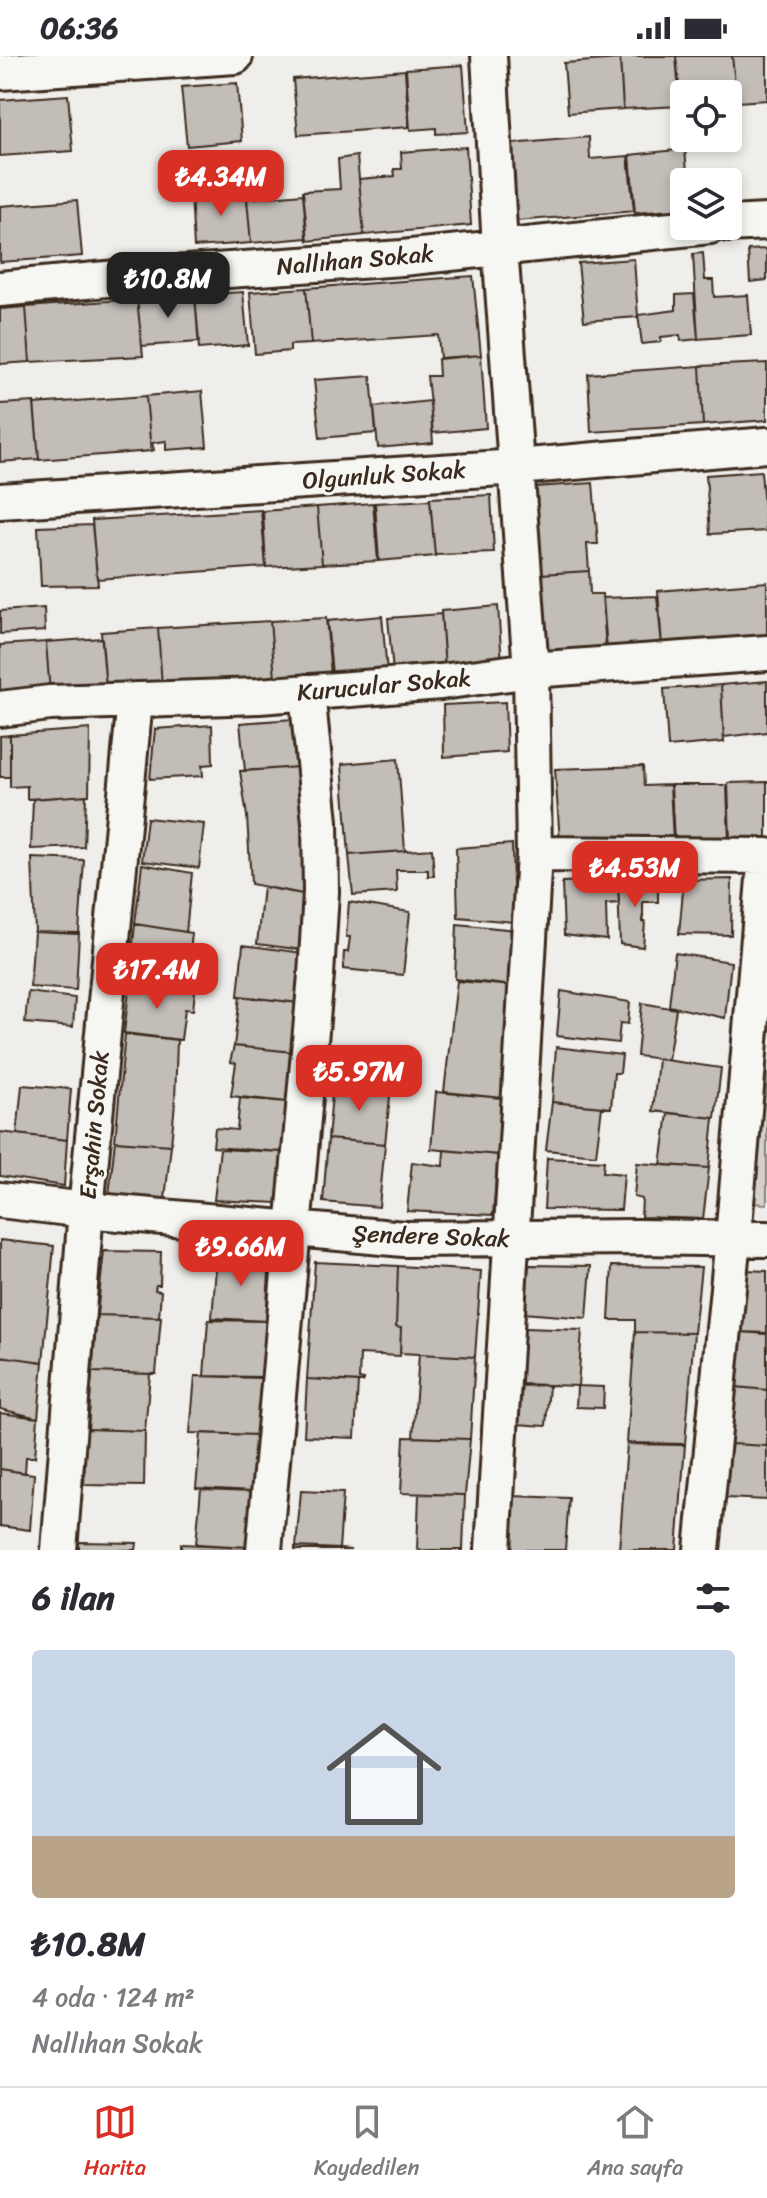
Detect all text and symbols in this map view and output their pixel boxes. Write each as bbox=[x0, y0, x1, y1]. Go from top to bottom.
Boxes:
text: 06:36 bbox=[40, 1, 119, 55]
map controls bbox=[670, 80, 742, 240]
button: locate bbox=[670, 80, 742, 152]
pin: ₺4.34M bbox=[156, 150, 286, 218]
text: ₺4.34M bbox=[176, 153, 266, 199]
button: layers bbox=[670, 168, 742, 240]
street label: Nallıhan Sokak bbox=[275, 232, 436, 288]
pin: ₺10.8M bbox=[103, 252, 233, 320]
text: ₺10.8M bbox=[125, 255, 211, 301]
street label: Olgunluk Sokak bbox=[301, 448, 467, 502]
street label: Kurucular Sokak bbox=[295, 656, 473, 714]
pin: ₺4.53M bbox=[570, 841, 700, 909]
text: ₺4.53M bbox=[590, 844, 680, 890]
pin: ₺17.4M bbox=[92, 943, 222, 1011]
text: ₺17.4M bbox=[114, 946, 200, 992]
pin: ₺5.97M bbox=[294, 1045, 424, 1113]
text: ₺5.97M bbox=[314, 1048, 404, 1094]
street label: Erşahin Sokak bbox=[67, 1049, 121, 1201]
street label: Şendere Sokak bbox=[351, 1212, 511, 1260]
pin: ₺9.66M bbox=[176, 1220, 306, 1288]
text: ₺9.66M bbox=[197, 1223, 285, 1269]
text: 6 ilan bbox=[32, 1568, 115, 1628]
icon: filters bbox=[691, 1576, 735, 1620]
icon: home bbox=[312, 1702, 456, 1846]
text: ₺10.8M bbox=[32, 1914, 145, 1974]
text: 4 oda · 124 m² bbox=[32, 1974, 195, 2020]
text: Nallıhan Sokak bbox=[32, 2020, 203, 2066]
tab: Harita bbox=[84, 2100, 146, 2187]
tab: Kaydedilen bbox=[314, 2100, 419, 2187]
tab: Ana sayfa bbox=[587, 2100, 683, 2187]

